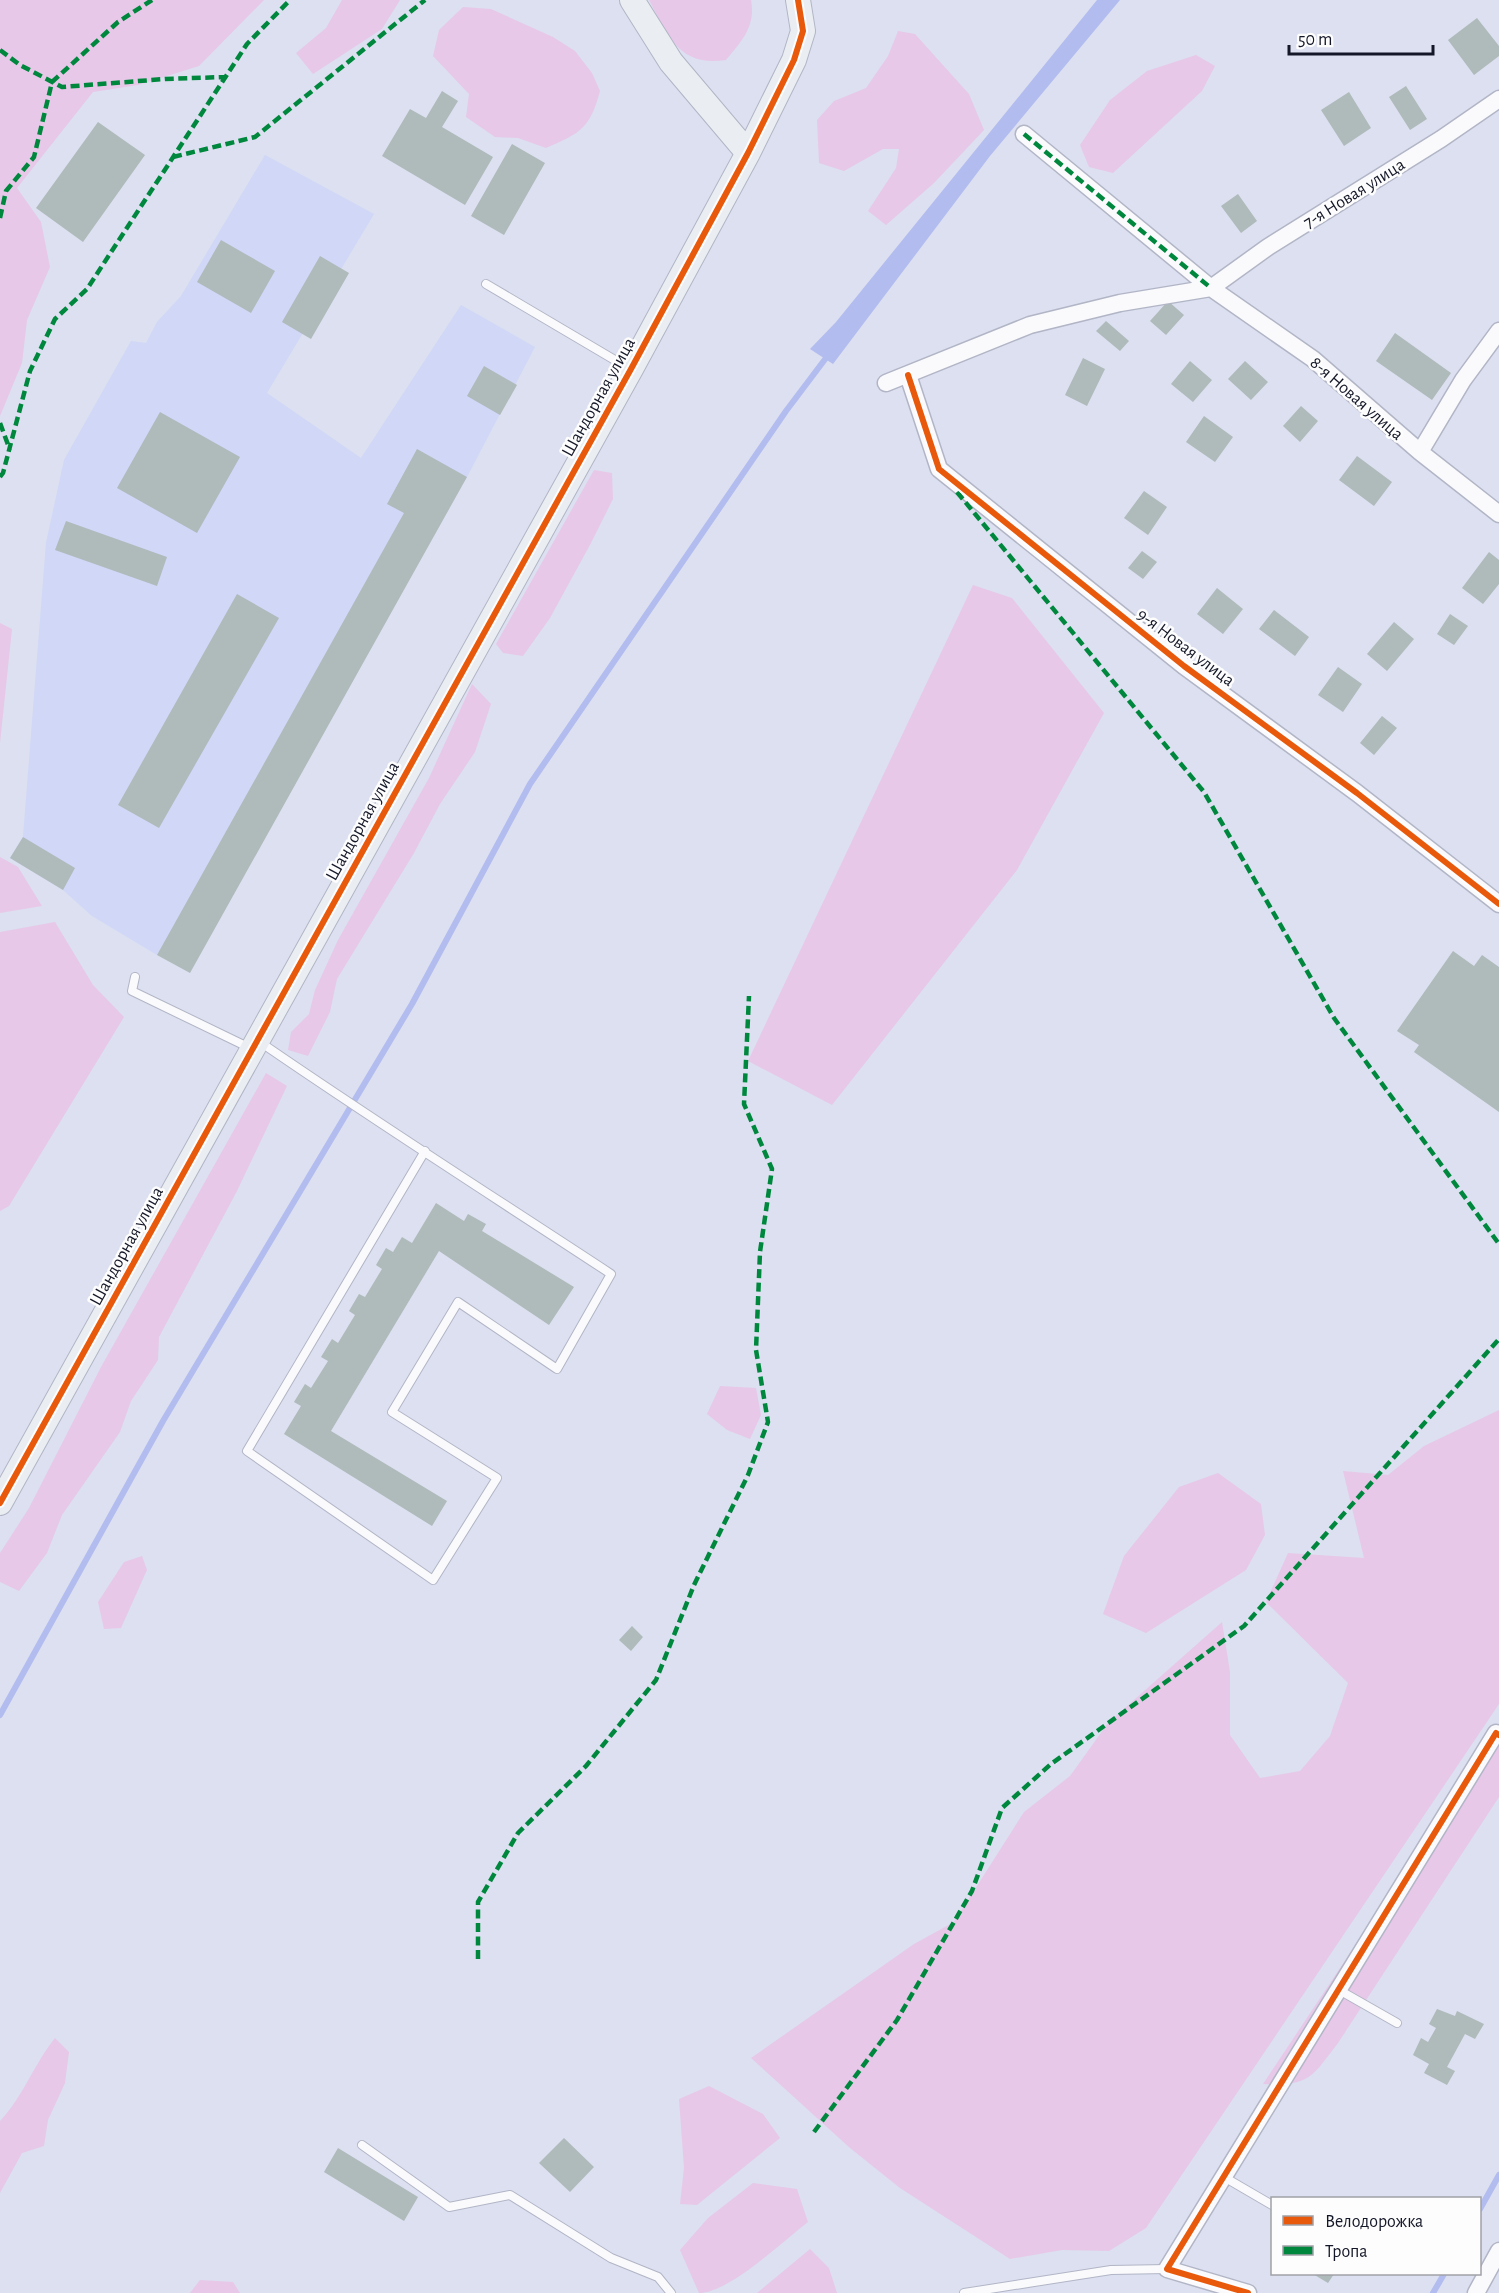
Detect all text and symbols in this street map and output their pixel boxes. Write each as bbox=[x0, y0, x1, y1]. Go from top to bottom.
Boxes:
scale bar bbox=[1289, 18, 1433, 56]
text: 50 m bbox=[1298, 31, 1332, 49]
street label: 7-я Новая улица bbox=[1301, 156, 1408, 232]
street label: Шандорная улица bbox=[559, 335, 639, 460]
street label: 8-я Новая улица bbox=[1306, 354, 1406, 444]
street label: 9-я Новая улица bbox=[1133, 605, 1237, 690]
street label: Шандорная улица bbox=[323, 759, 403, 884]
street label: Шандорная улица bbox=[87, 1184, 167, 1309]
legend bbox=[1271, 2197, 1481, 2275]
text: Велодорожка bbox=[1325, 2213, 1423, 2231]
text: Тропа bbox=[1325, 2243, 1368, 2261]

